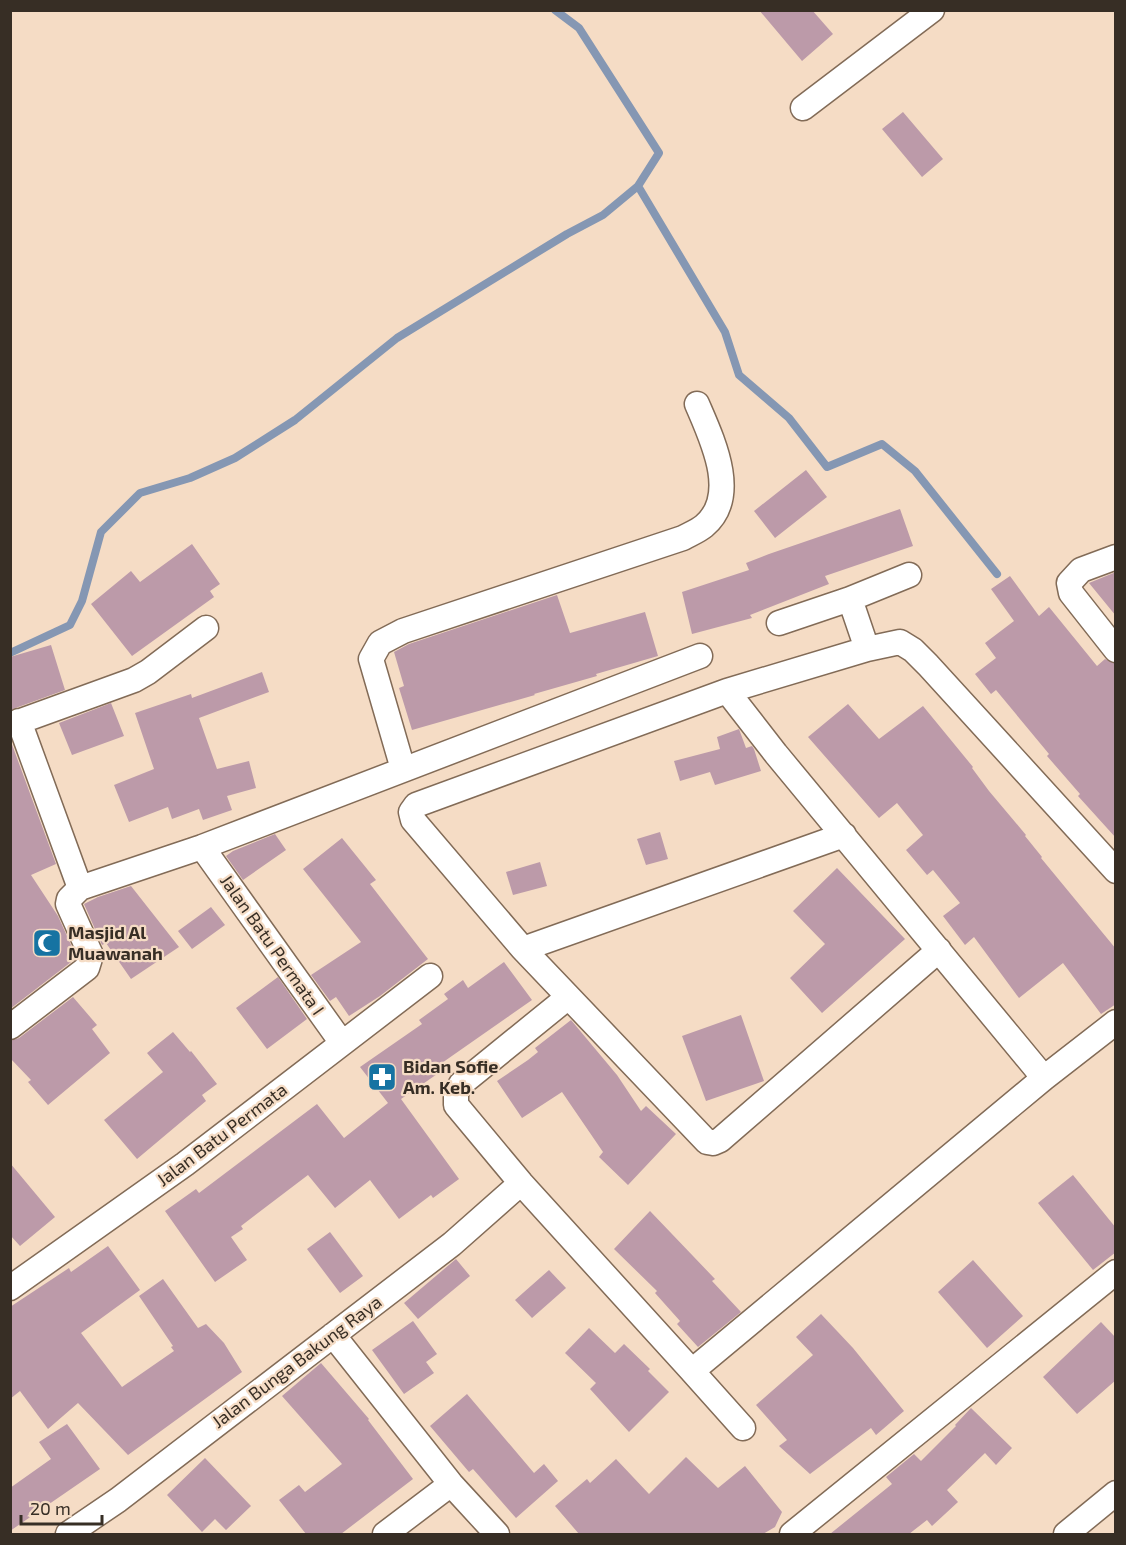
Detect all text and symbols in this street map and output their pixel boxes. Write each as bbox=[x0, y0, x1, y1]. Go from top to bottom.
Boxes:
street label: Jalan Batu Permata I bbox=[216, 870, 330, 1019]
place label: Masjid Al Muawanah bbox=[68, 921, 163, 964]
mosque icon: Masjid Al Muawanah bbox=[31, 927, 63, 959]
place label: Bidan Sofie Am. Keb. bbox=[403, 1055, 498, 1098]
pharmacy icon: Bidan Sofie Am. Keb. bbox=[366, 1061, 398, 1093]
street label: Jalan Batu Permata bbox=[152, 1078, 291, 1190]
street label: Jalan Bunga Bakung Raya bbox=[207, 1290, 386, 1432]
scale bar bbox=[21, 1488, 102, 1526]
text: 20 m bbox=[30, 1497, 71, 1519]

